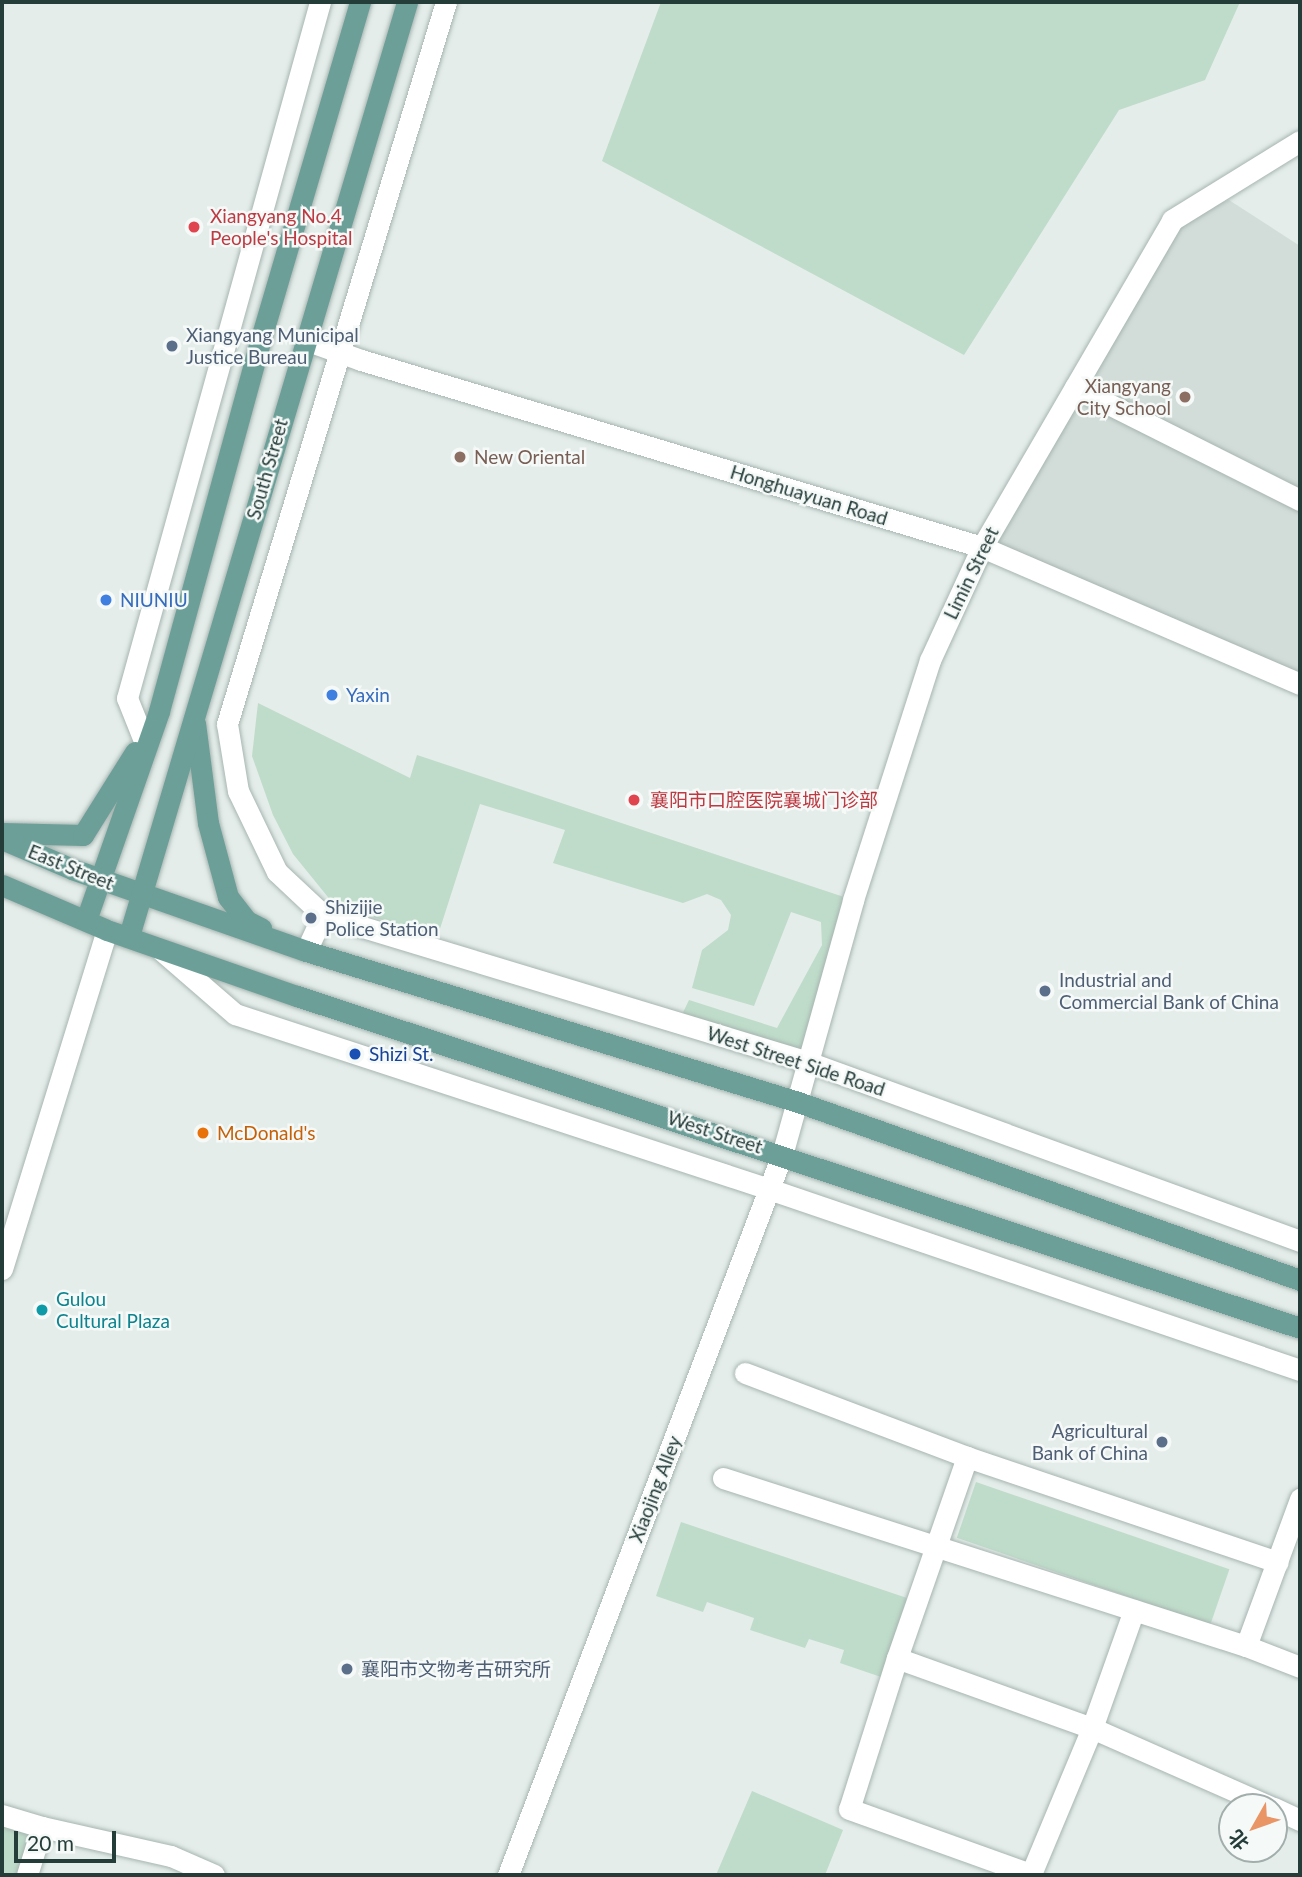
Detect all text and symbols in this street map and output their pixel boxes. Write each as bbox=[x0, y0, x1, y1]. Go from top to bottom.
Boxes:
place label: Xiangyang No.4 People's Hospital bbox=[210, 205, 353, 249]
marker: Xiangyang No.4 People's Hospital bbox=[184, 217, 204, 237]
place label: Xiangyang Municipal Justice Bureau bbox=[186, 324, 359, 368]
marker: Xiangyang Municipal Justice Bureau bbox=[164, 338, 180, 354]
place label: Xiangyang City School bbox=[1076, 375, 1171, 419]
marker: Xiangyang City School bbox=[1177, 389, 1193, 405]
street label: South Street bbox=[242, 416, 292, 522]
place label: New Oriental bbox=[474, 446, 586, 468]
marker: New Oriental bbox=[452, 449, 468, 465]
street label: Honghuayuan Road bbox=[728, 460, 890, 530]
street label: Limin Street bbox=[939, 523, 1003, 623]
place label: NIUNIU bbox=[120, 589, 188, 611]
marker: NIUNIU bbox=[98, 592, 114, 608]
place label: Yaxin bbox=[346, 684, 390, 706]
marker: Yaxin bbox=[324, 687, 340, 703]
place label: 襄阳市口腔医院襄城门诊部 bbox=[650, 789, 878, 811]
marker: 襄阳市口腔医院襄城门诊部 bbox=[624, 790, 644, 810]
street label: East Street bbox=[25, 840, 117, 894]
place label: Shizijie Police Station bbox=[325, 896, 439, 940]
marker: Shizijie Police Station bbox=[303, 910, 319, 926]
place label: Industrial and Commercial Bank of China bbox=[1059, 969, 1279, 1013]
marker: Industrial and Commercial Bank of China bbox=[1037, 983, 1053, 999]
street label: West Street Side Road bbox=[704, 1021, 888, 1101]
place label: Shizi St. bbox=[369, 1043, 433, 1065]
marker: Shizi St. bbox=[347, 1046, 363, 1062]
street label: West Street bbox=[665, 1106, 765, 1158]
place label: McDonald's bbox=[217, 1122, 316, 1144]
marker: McDonald's bbox=[195, 1125, 211, 1141]
place label: Gulou Cultural Plaza bbox=[56, 1288, 170, 1332]
marker: Gulou Cultural Plaza bbox=[34, 1302, 50, 1318]
place label: Agricultural Bank of China bbox=[1031, 1420, 1148, 1464]
street label: Xiaojing Alley bbox=[624, 1432, 686, 1546]
marker: Agricultural Bank of China bbox=[1154, 1434, 1170, 1450]
place label: 襄阳市文物考古研究所 bbox=[361, 1658, 551, 1680]
marker: 襄阳市文物考古研究所 bbox=[339, 1661, 355, 1677]
north arrow bbox=[1218, 1793, 1288, 1863]
scale bar bbox=[18, 1818, 119, 1862]
text: 北 bbox=[1223, 1826, 1253, 1855]
text: 20 m bbox=[27, 1830, 74, 1855]

